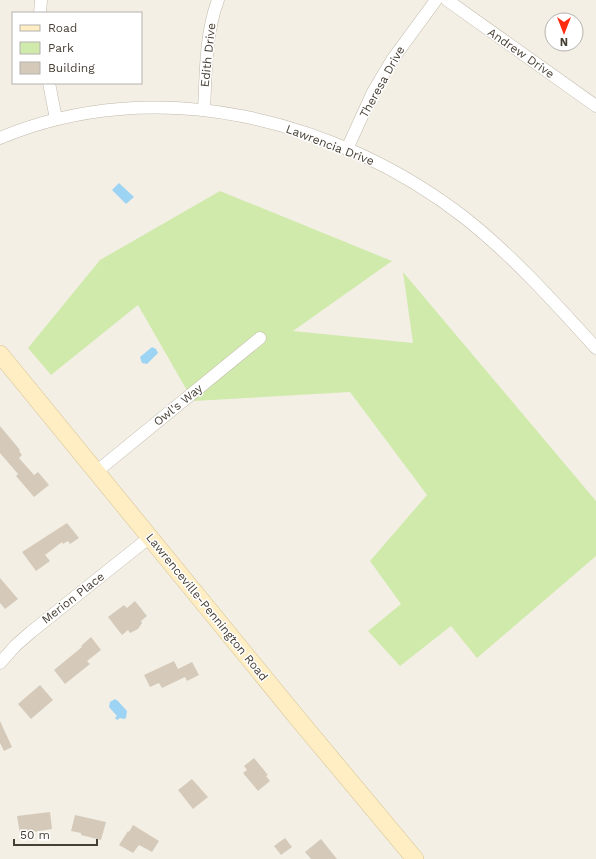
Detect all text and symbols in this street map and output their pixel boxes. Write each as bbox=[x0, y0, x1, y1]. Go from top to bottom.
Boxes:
legend bbox=[12, 12, 142, 84]
north arrow bbox=[544, 12, 584, 52]
text: Road bbox=[48, 21, 77, 35]
street label: Edith Drive bbox=[198, 22, 218, 88]
street label: Andrew Drive bbox=[485, 25, 557, 81]
text: N bbox=[560, 35, 568, 48]
text: Park bbox=[48, 41, 74, 55]
street label: Theresa Drive bbox=[357, 44, 407, 120]
text: Building bbox=[48, 61, 95, 75]
street label: Lawrencia Drive bbox=[284, 122, 376, 168]
street label: Owl's Way bbox=[151, 381, 206, 429]
street label: Lawrenceville-Pennington Road bbox=[143, 531, 271, 683]
street label: Merion Place bbox=[39, 569, 107, 627]
scale bar bbox=[14, 821, 97, 847]
text: 50 m bbox=[20, 828, 50, 842]

